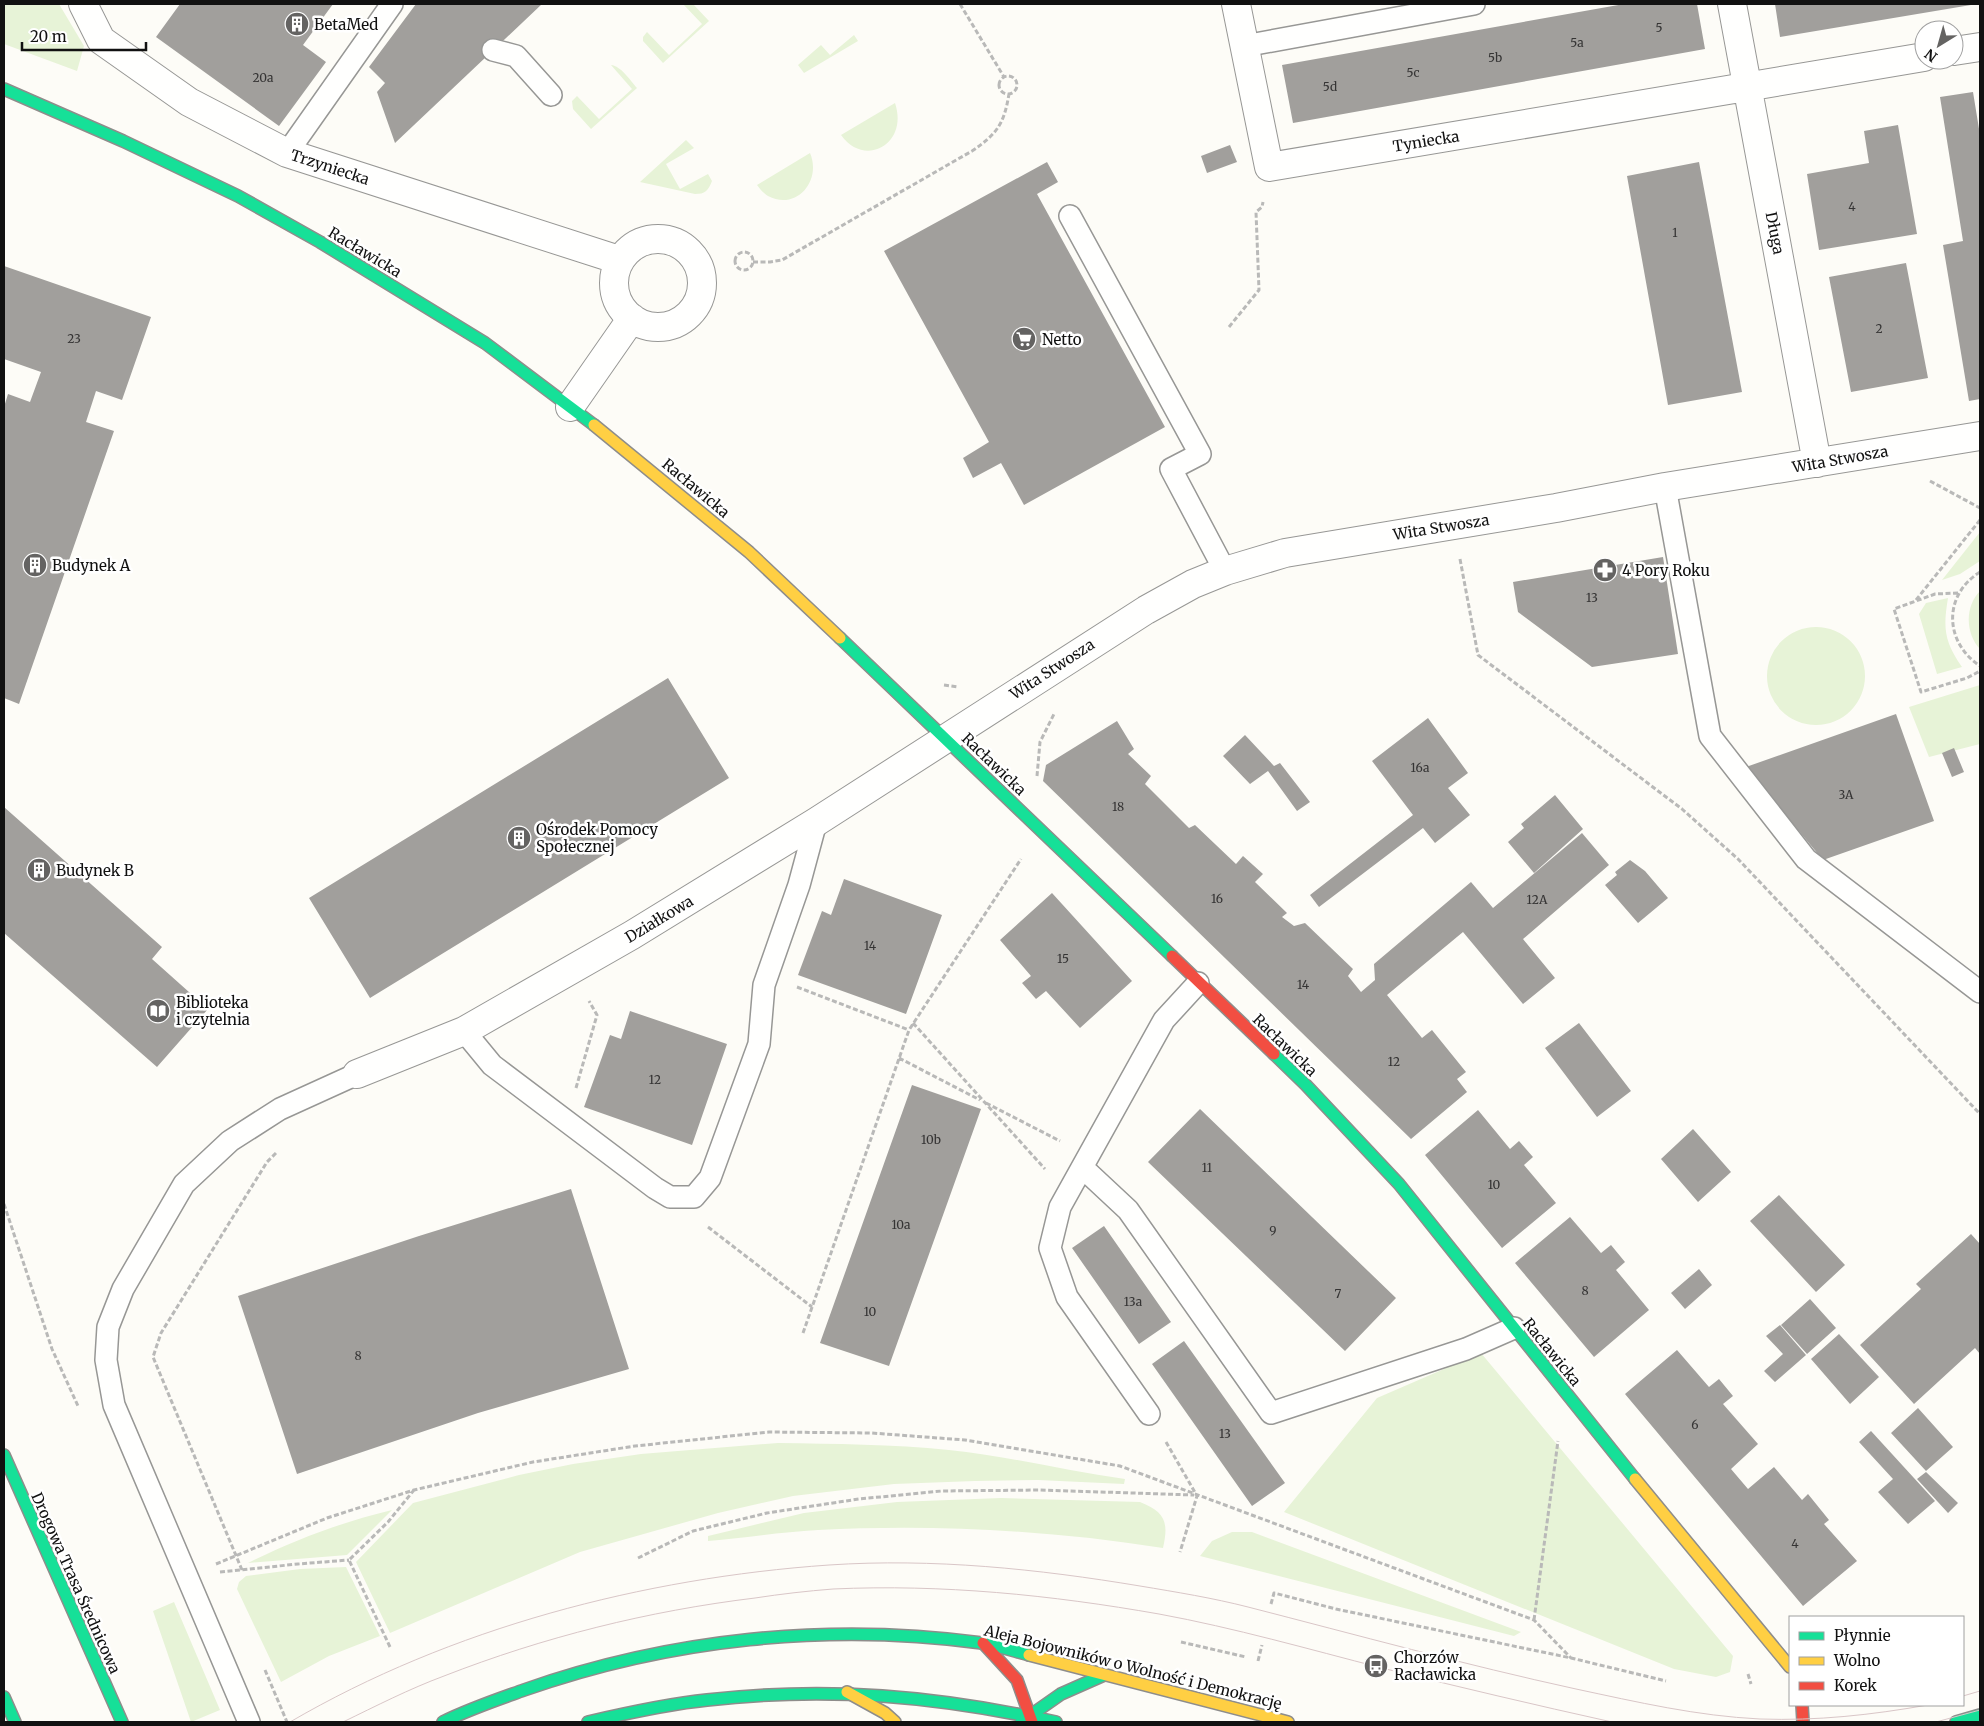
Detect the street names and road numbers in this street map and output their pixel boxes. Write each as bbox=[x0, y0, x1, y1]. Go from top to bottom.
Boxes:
street label: Tyniecka bbox=[1391, 126, 1461, 156]
street label: Trzyniecka bbox=[288, 145, 372, 189]
street label: Długa bbox=[1762, 210, 1788, 256]
street label: Racławicka bbox=[325, 223, 405, 281]
street label: Wita Stwosza bbox=[1790, 441, 1889, 477]
street label: Racławicka bbox=[658, 454, 734, 522]
street label: Wita Stwosza bbox=[1391, 510, 1490, 544]
street label: Wita Stwosza bbox=[1005, 635, 1098, 704]
street label: Racławicka bbox=[958, 729, 1030, 799]
street label: Działkowa bbox=[622, 891, 696, 947]
street label: Racławicka bbox=[1249, 1010, 1321, 1080]
street label: Racławicka bbox=[1519, 1314, 1585, 1390]
street label: Drogowa Trasa Średnicowa bbox=[27, 1489, 126, 1677]
street label: Aleja Bojowników o Wolność i Demokrację bbox=[981, 1621, 1284, 1713]

